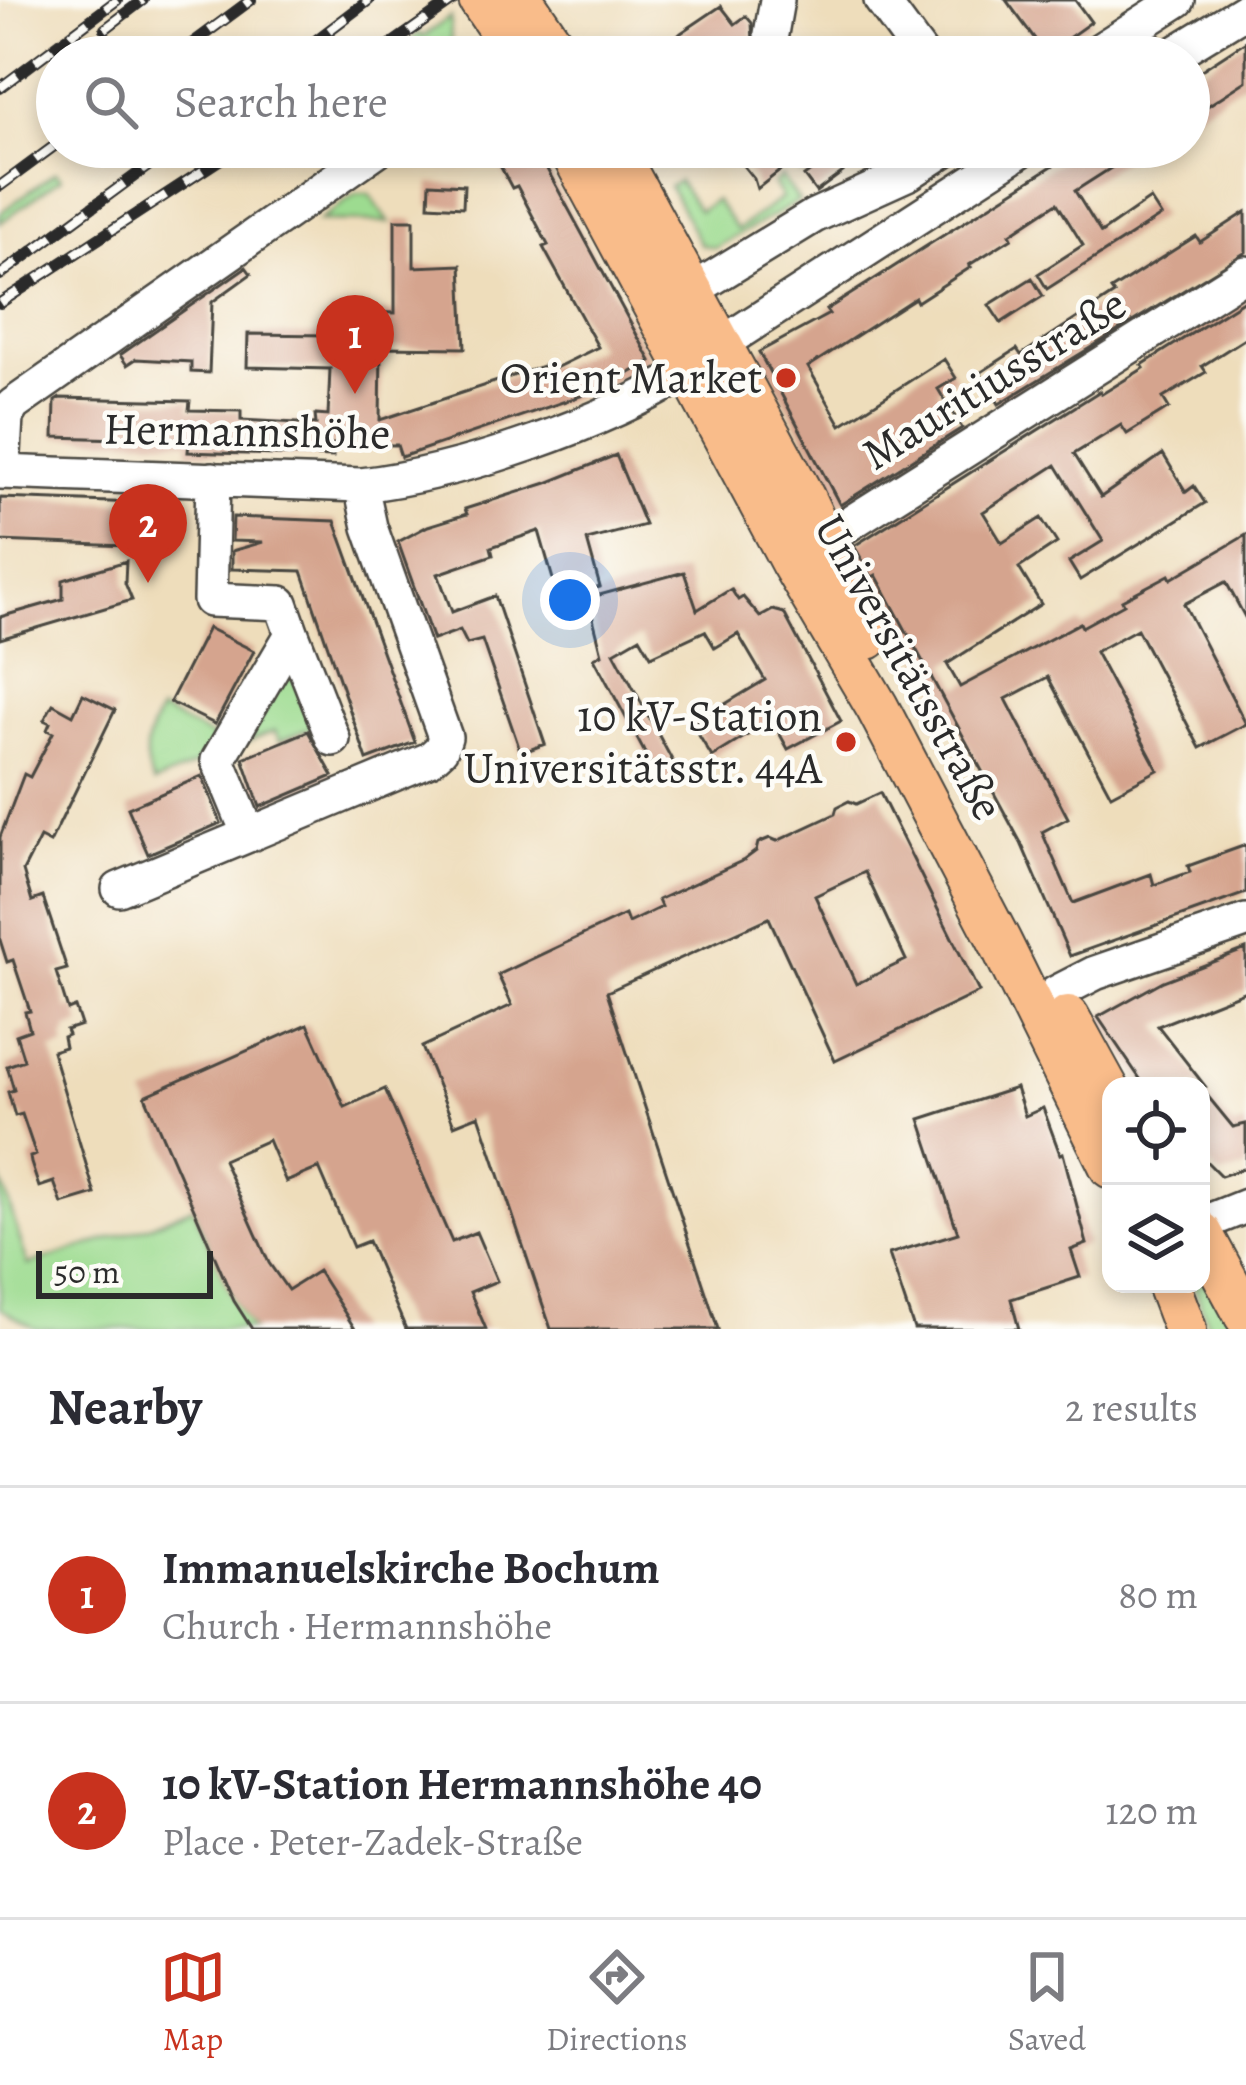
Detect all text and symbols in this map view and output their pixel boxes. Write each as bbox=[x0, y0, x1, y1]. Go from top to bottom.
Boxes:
search box bbox=[36, 36, 1210, 168]
icon: search bbox=[78, 69, 144, 135]
text: Search here bbox=[174, 71, 388, 133]
street label: Mauritiusstraße bbox=[850, 273, 1138, 485]
pin: 1 bbox=[316, 295, 394, 394]
place label: Orient Market bbox=[500, 347, 762, 409]
marker: Orient Market bbox=[773, 365, 799, 391]
street label: Hermannshöhe bbox=[103, 398, 391, 464]
pin: 2 bbox=[109, 484, 187, 583]
street label: Universitätsstraße bbox=[799, 503, 1019, 831]
your location bbox=[540, 570, 600, 630]
place label: 10 kV-Station Universitätsstr. 44A bbox=[463, 685, 823, 799]
marker: 10 kV-Station Universitätsstr. 44A bbox=[833, 729, 859, 755]
map controls bbox=[1102, 1077, 1210, 1293]
button: locate bbox=[1102, 1077, 1210, 1185]
button: layers bbox=[1102, 1185, 1210, 1293]
scale bar bbox=[36, 1245, 213, 1298]
text: 50 m bbox=[54, 1249, 120, 1294]
text: Nearby bbox=[48, 1372, 202, 1442]
text: 2 results bbox=[1065, 1381, 1198, 1434]
text: Immanuelskirche Bochum bbox=[162, 1537, 660, 1599]
text: 1 bbox=[80, 1568, 94, 1621]
text: 80 m bbox=[1118, 1568, 1198, 1621]
text: Church · Hermannshöhe bbox=[162, 1599, 552, 1652]
text: 10 kV-Station Hermannshöhe 40 bbox=[162, 1753, 762, 1815]
text: 2 bbox=[78, 1784, 96, 1837]
text: 120 m bbox=[1105, 1784, 1198, 1837]
text: Place · Peter-Zadek-Straße bbox=[162, 1815, 583, 1868]
tab: Map bbox=[160, 1944, 226, 2061]
tab: Directions bbox=[546, 1944, 688, 2061]
tab: Saved bbox=[1008, 1944, 1086, 2061]

